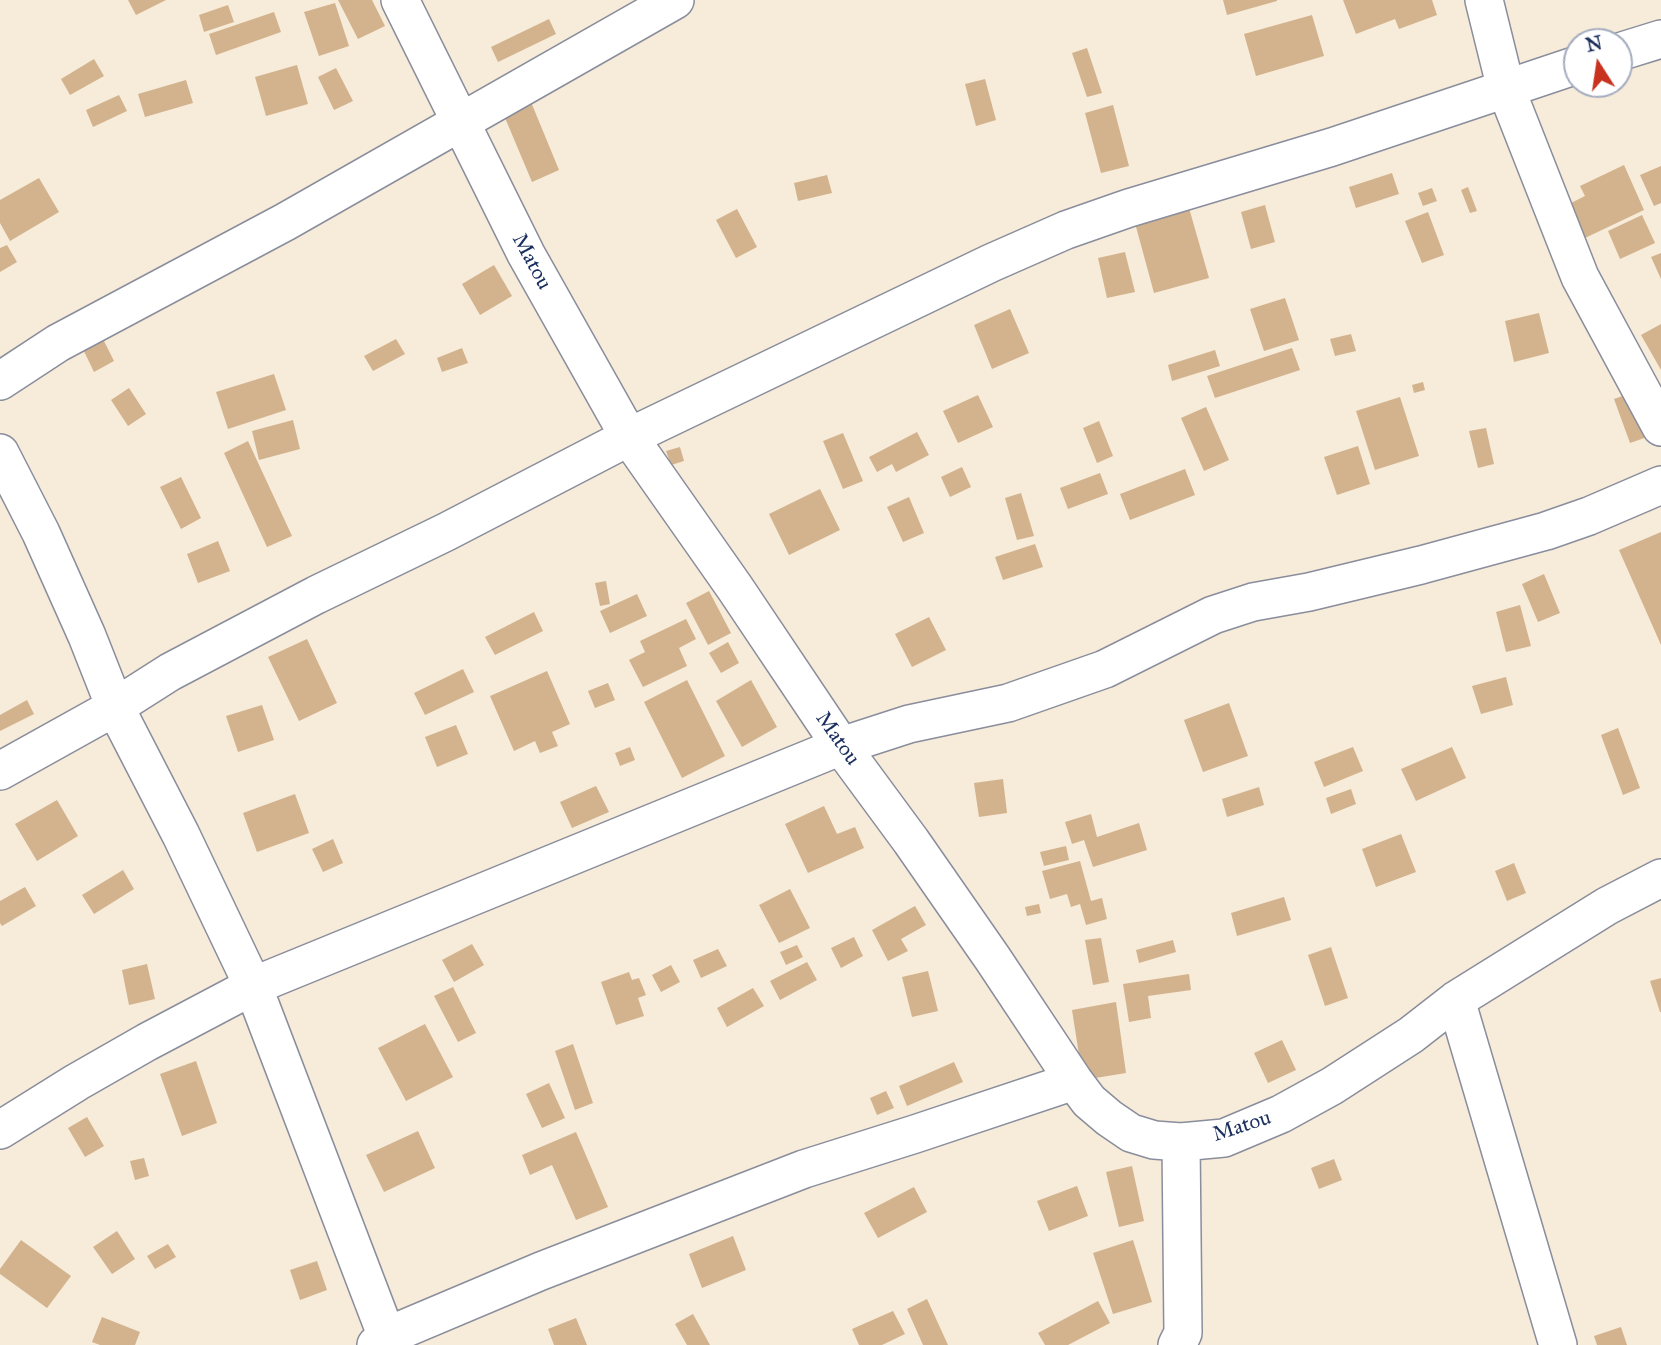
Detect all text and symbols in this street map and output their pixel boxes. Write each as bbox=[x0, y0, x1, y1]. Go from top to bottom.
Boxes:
north arrow bbox=[1563, 28, 1633, 98]
text: N bbox=[1584, 31, 1604, 57]
street label: Matou bbox=[506, 230, 556, 294]
street label: Matou bbox=[810, 707, 864, 771]
street label: Matou bbox=[1210, 1106, 1274, 1148]

